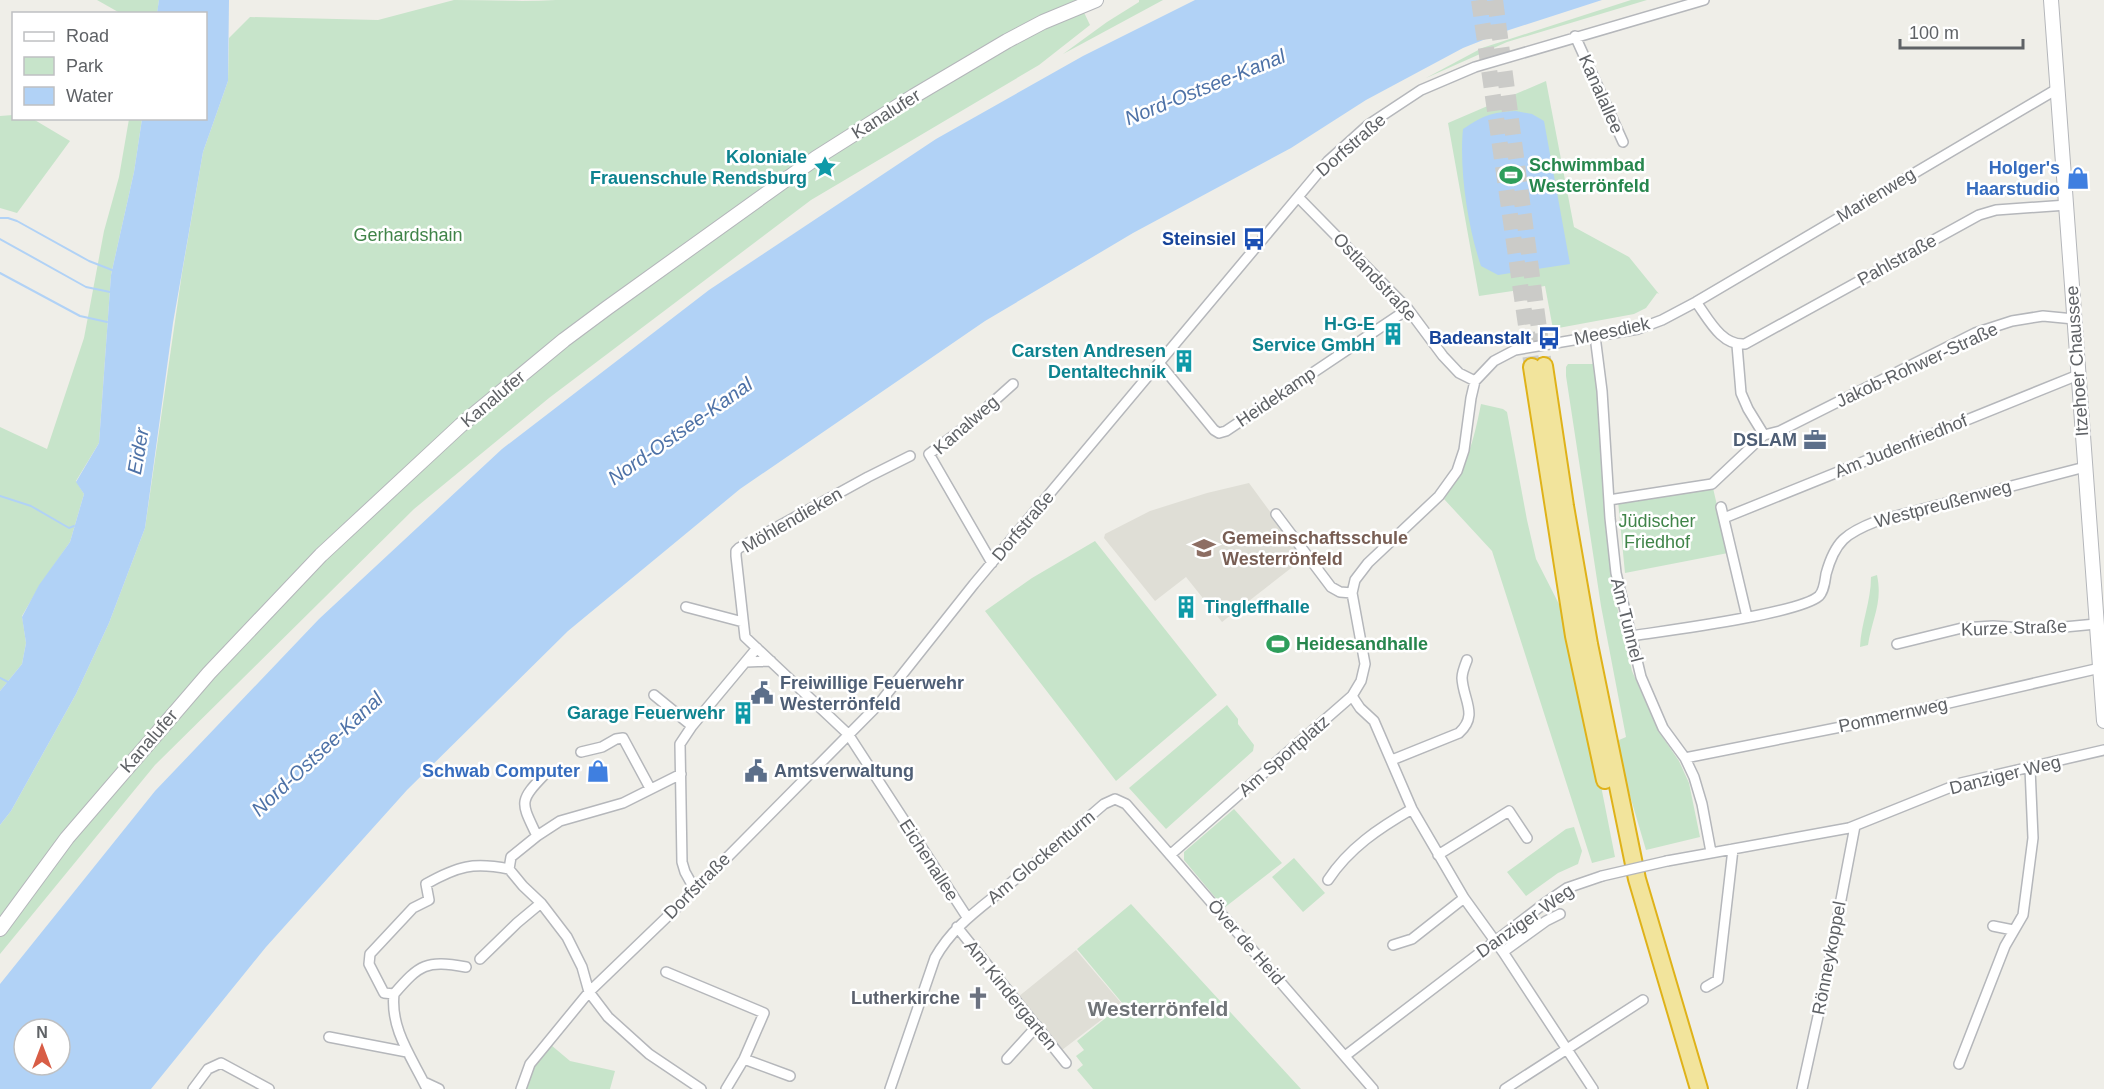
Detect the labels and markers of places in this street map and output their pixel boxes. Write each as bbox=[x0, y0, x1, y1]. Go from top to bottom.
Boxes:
place label: Koloniale Frauenschule Rendsburg bbox=[590, 147, 807, 188]
place icon: Koloniale Frauenschule Rendsburg bbox=[812, 154, 838, 180]
place label: Schwimmbad Westerrönfeld bbox=[1529, 155, 1650, 196]
place label: Holger's Haarstudio bbox=[1966, 158, 2060, 199]
sports icon: Schwimmbad Westerrönfeld bbox=[1498, 162, 1524, 188]
shop icon: Holger's Haarstudio bbox=[2065, 165, 2091, 191]
bus stop icon: Steinsiel bbox=[1241, 226, 1267, 252]
place label: Steinsiel bbox=[1162, 229, 1236, 249]
place label: H-G-E Service GmbH bbox=[1252, 314, 1375, 355]
building icon: H-G-E Service GmbH bbox=[1380, 321, 1406, 347]
bus stop icon: Badeanstalt bbox=[1536, 325, 1562, 351]
place label: Badeanstalt bbox=[1429, 328, 1531, 348]
place label: Carsten Andresen Dentaltechnik bbox=[1012, 341, 1167, 382]
building icon: Carsten Andresen Dentaltechnik bbox=[1171, 348, 1197, 374]
office icon: DSLAM bbox=[1802, 427, 1828, 453]
place label: DSLAM bbox=[1733, 430, 1797, 450]
place label: Gemeinschaftsschule Westerrönfeld bbox=[1222, 528, 1408, 569]
school or university icon: Gemeinschaftsschule Westerrönfeld bbox=[1191, 535, 1217, 561]
building icon: Tingleffhalle bbox=[1173, 594, 1199, 620]
place label: Tingleffhalle bbox=[1204, 597, 1310, 617]
sports icon: Heidesandhalle bbox=[1265, 631, 1291, 657]
place label: Heidesandhalle bbox=[1296, 634, 1428, 654]
place label: Freiwillige Feuerwehr Westerrönfeld bbox=[780, 673, 964, 714]
public building icon: Freiwillige Feuerwehr Westerrönfeld bbox=[749, 680, 775, 706]
building icon: Garage Feuerwehr bbox=[730, 700, 756, 726]
place label: Garage Feuerwehr bbox=[567, 703, 725, 723]
shop icon: Schwab Computer bbox=[585, 758, 611, 784]
public building icon: Amtsverwaltung bbox=[743, 758, 769, 784]
place label: Schwab Computer bbox=[422, 761, 580, 781]
place label: Amtsverwaltung bbox=[774, 761, 914, 781]
church icon: Lutherkirche bbox=[965, 985, 991, 1011]
place label: Lutherkirche bbox=[851, 988, 960, 1008]

